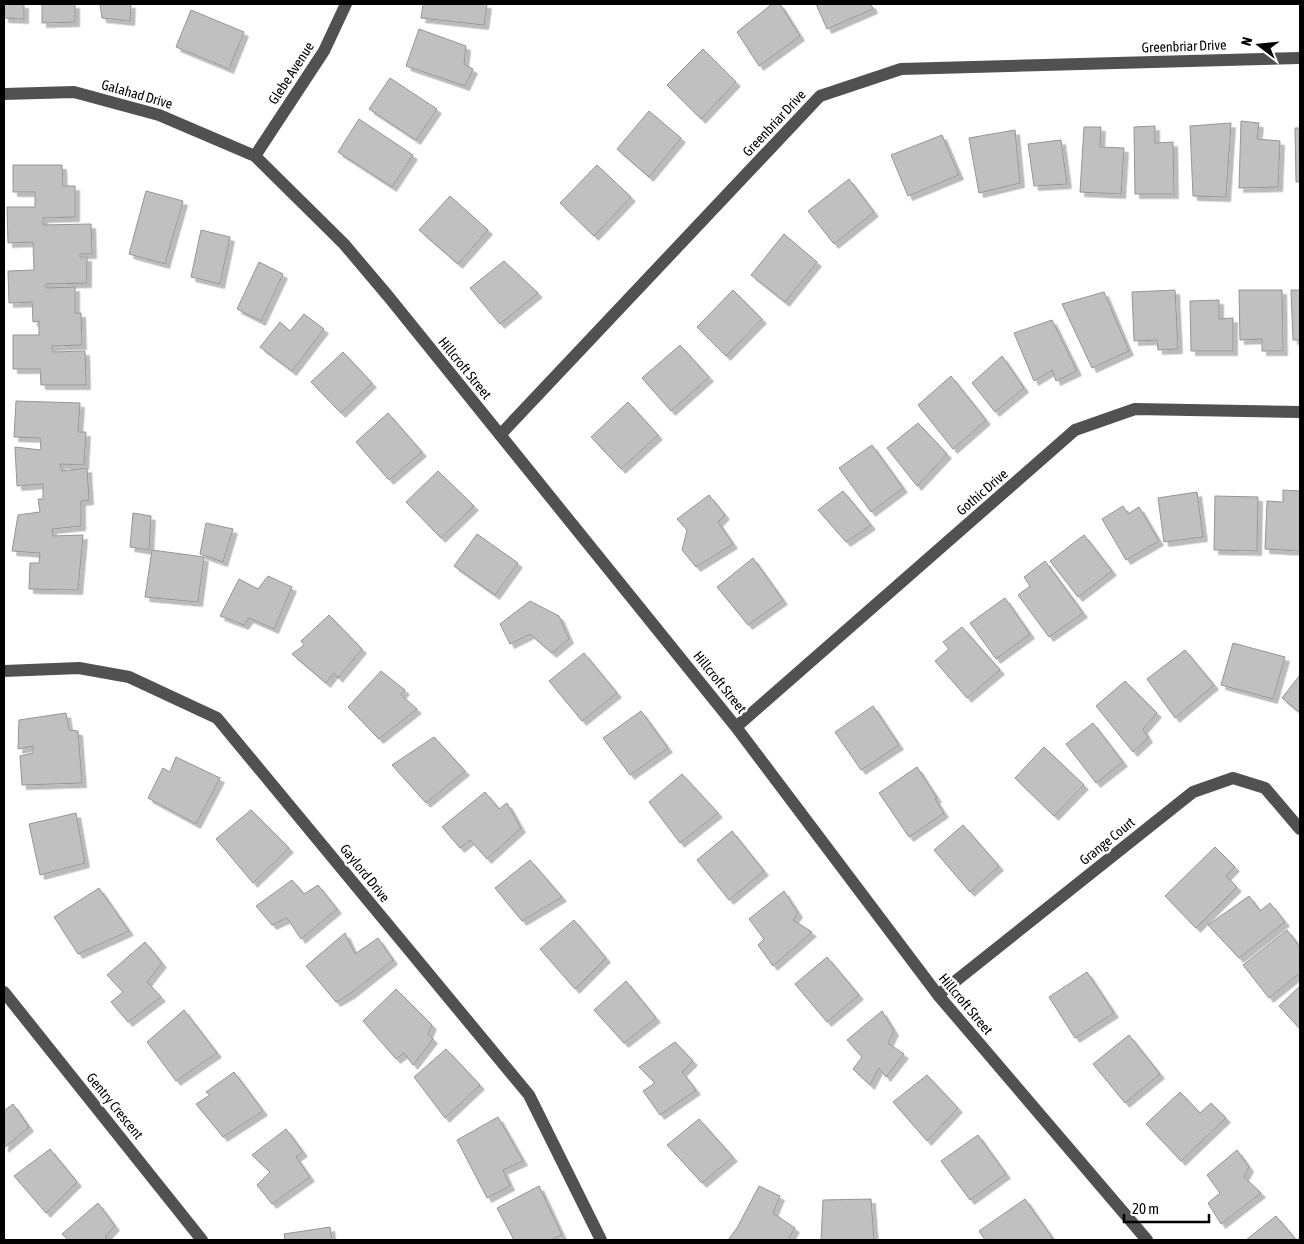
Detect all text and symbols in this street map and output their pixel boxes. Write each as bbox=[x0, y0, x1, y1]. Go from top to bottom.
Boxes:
north arrow bbox=[1234, 20, 1284, 70]
text: N bbox=[1238, 35, 1255, 48]
street label: Greenbriar Drive bbox=[1141, 37, 1227, 55]
street label: Glebe Avenue bbox=[265, 39, 317, 107]
street label: Galahad Drive bbox=[100, 76, 174, 112]
street label: Greenbriar Drive bbox=[739, 87, 809, 159]
street label: Hillcroft Street bbox=[435, 334, 495, 402]
street label: Gothic Drive bbox=[953, 466, 1011, 518]
street label: Hillcroft Street bbox=[690, 648, 750, 716]
street label: Grange Court bbox=[1076, 814, 1138, 868]
street label: Gaylord Drive bbox=[337, 841, 393, 905]
street label: Hillcroft Street bbox=[936, 970, 996, 1038]
street label: Gentry Crescent bbox=[83, 1070, 147, 1142]
scale bar bbox=[1124, 1192, 1209, 1224]
text: 20 m bbox=[1132, 1200, 1159, 1217]

